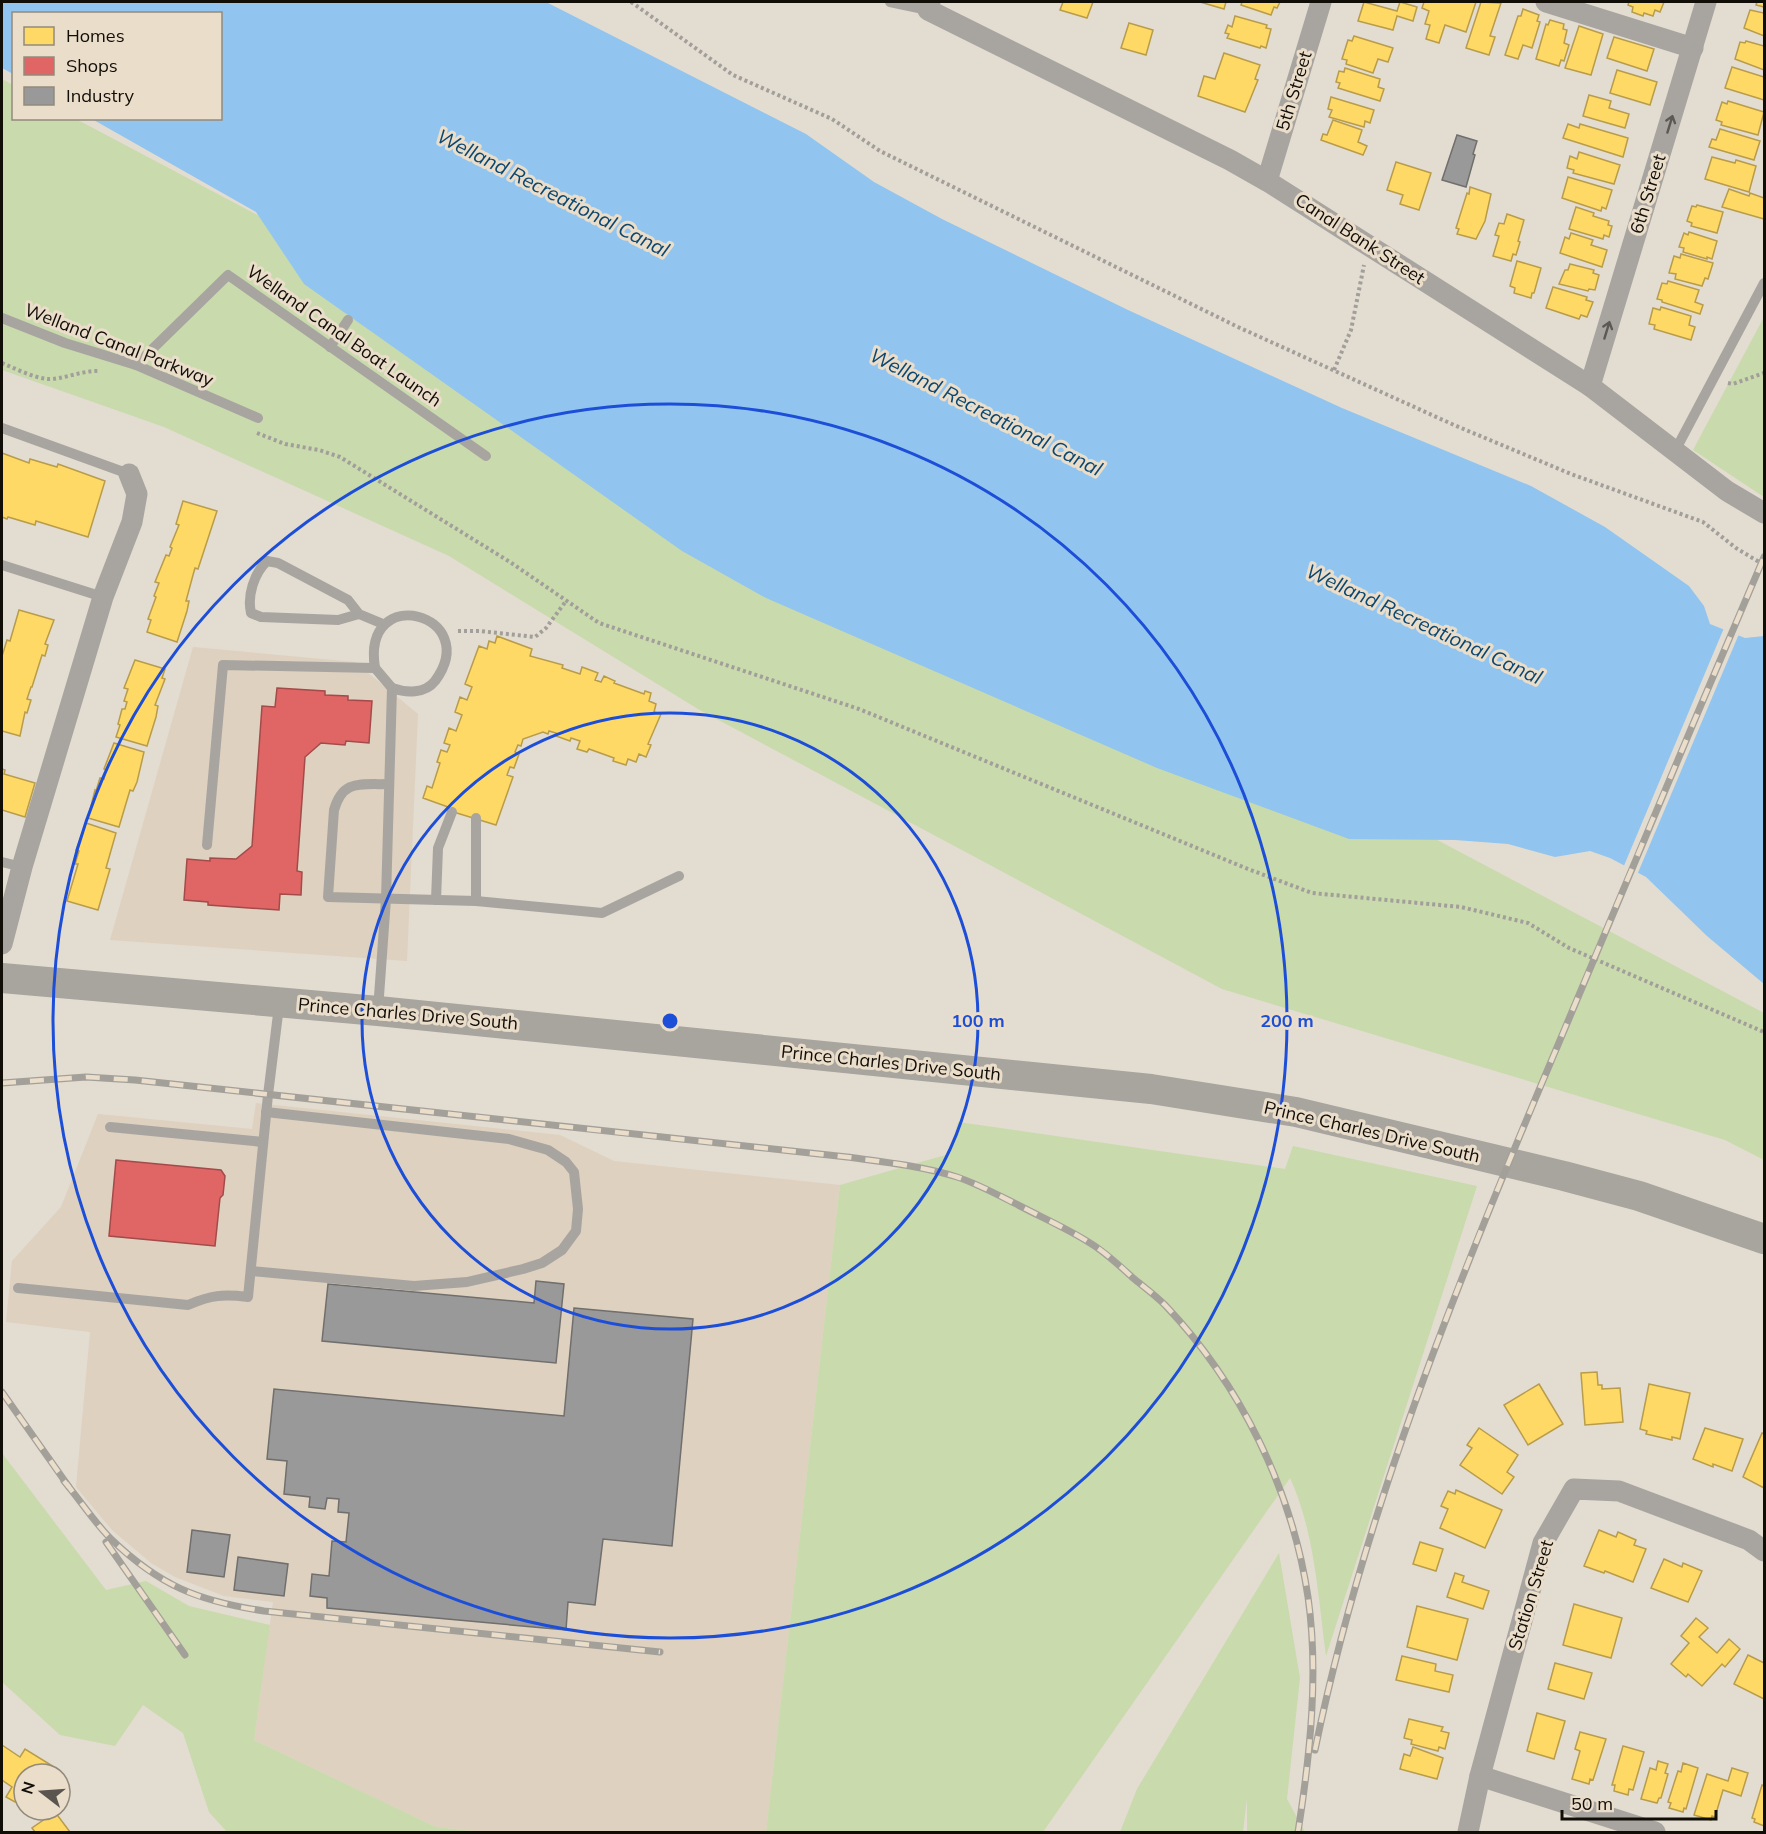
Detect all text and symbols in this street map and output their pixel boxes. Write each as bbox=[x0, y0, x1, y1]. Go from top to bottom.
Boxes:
legend bbox=[12, 12, 222, 120]
text: Homes bbox=[66, 24, 125, 47]
street label: 5th Street bbox=[1271, 48, 1317, 133]
text: Shops bbox=[66, 54, 118, 77]
text: Industry bbox=[66, 84, 135, 107]
one-way arrow bbox=[1665, 115, 1676, 134]
water label: Welland Recreational Canal bbox=[433, 123, 674, 262]
street label: 6th Street bbox=[1625, 151, 1671, 236]
street label: Canal Bank Street bbox=[1291, 188, 1430, 289]
street label: Welland Canal Boat Launch bbox=[242, 259, 446, 412]
street label: Welland Canal Parkway bbox=[21, 298, 217, 391]
one-way arrow bbox=[1602, 321, 1613, 340]
water label: Welland Recreational Canal bbox=[866, 342, 1107, 481]
water label: Welland Recreational Canal bbox=[1302, 558, 1546, 689]
street label: Prince Charles Drive South bbox=[297, 992, 519, 1035]
text: 100 m bbox=[951, 1009, 1005, 1032]
text: 200 m bbox=[1260, 1009, 1314, 1032]
centre of rings bbox=[660, 1011, 680, 1031]
street label: Prince Charles Drive South bbox=[780, 1040, 1002, 1085]
street label: Prince Charles Drive South bbox=[1262, 1095, 1482, 1168]
street label: Station Street bbox=[1503, 1537, 1558, 1653]
north arrow bbox=[12, 1762, 72, 1822]
text: N bbox=[16, 1779, 39, 1796]
scale bar bbox=[1562, 1783, 1716, 1821]
text: 50 m bbox=[1571, 1792, 1613, 1815]

